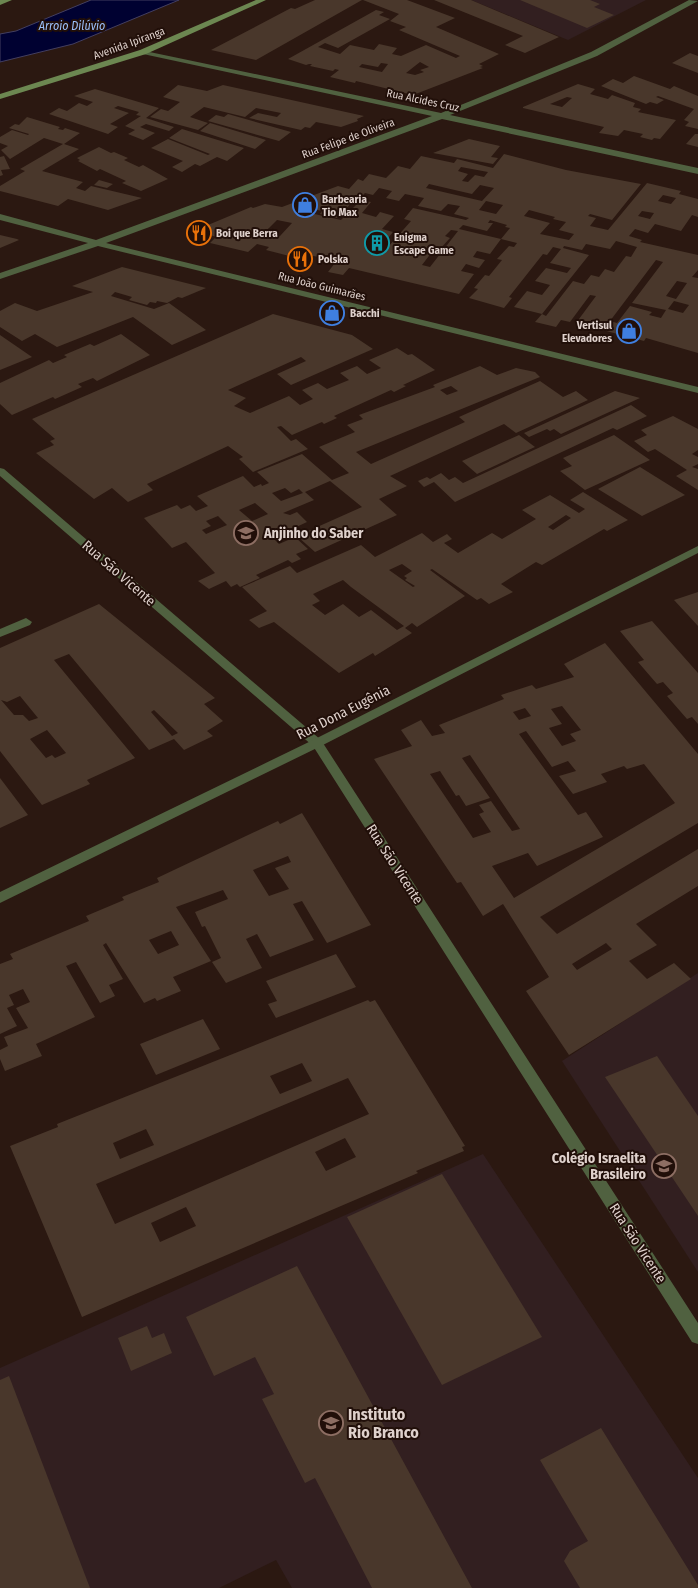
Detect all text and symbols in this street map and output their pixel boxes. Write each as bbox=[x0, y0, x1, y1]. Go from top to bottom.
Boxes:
water label: Arroio Dilúvio bbox=[38, 19, 105, 33]
street label: Avenida Ipiranga bbox=[92, 25, 167, 62]
street label: Rua Alcides Cruz bbox=[385, 86, 461, 115]
street label: Rua Felipe de Oliveira bbox=[300, 116, 396, 161]
shop icon: Barbearia Tio Max bbox=[292, 192, 318, 218]
place label: Barbearia Tio Max bbox=[322, 193, 367, 219]
restaurant icon: Boi que Berra bbox=[186, 220, 212, 246]
place label: Boi que Berra bbox=[216, 227, 278, 240]
building icon: Enigma Escape Game bbox=[364, 230, 390, 256]
place label: Enigma Escape Game bbox=[394, 231, 454, 257]
restaurant icon: Polska bbox=[287, 246, 313, 272]
place label: Polska bbox=[318, 253, 349, 266]
street label: Rua João Guimarães bbox=[277, 269, 367, 304]
shop icon: Bacchi bbox=[319, 300, 345, 326]
place label: Bacchi bbox=[350, 307, 380, 320]
shop icon: Vertisul Elevadores bbox=[616, 318, 642, 344]
place label: Vertisul Elevadores bbox=[562, 319, 613, 345]
school or university icon: Anjinho do Saber bbox=[233, 520, 259, 546]
place label: Anjinho do Saber bbox=[263, 525, 364, 542]
street label: Rua São Vicente bbox=[79, 537, 159, 610]
street label: Rua Dona Eugênia bbox=[294, 681, 393, 743]
street label: Rua São Vicente bbox=[363, 821, 427, 907]
place label: Colégio Israelita Brasileiro bbox=[552, 1150, 647, 1183]
school or university icon: Colégio Israelita Brasileiro bbox=[651, 1153, 677, 1179]
street label: Rua São Vicente bbox=[606, 1200, 670, 1286]
place label: Instituto Rio Branco bbox=[348, 1405, 419, 1442]
school or university icon: Instituto Rio Branco bbox=[318, 1410, 344, 1436]

